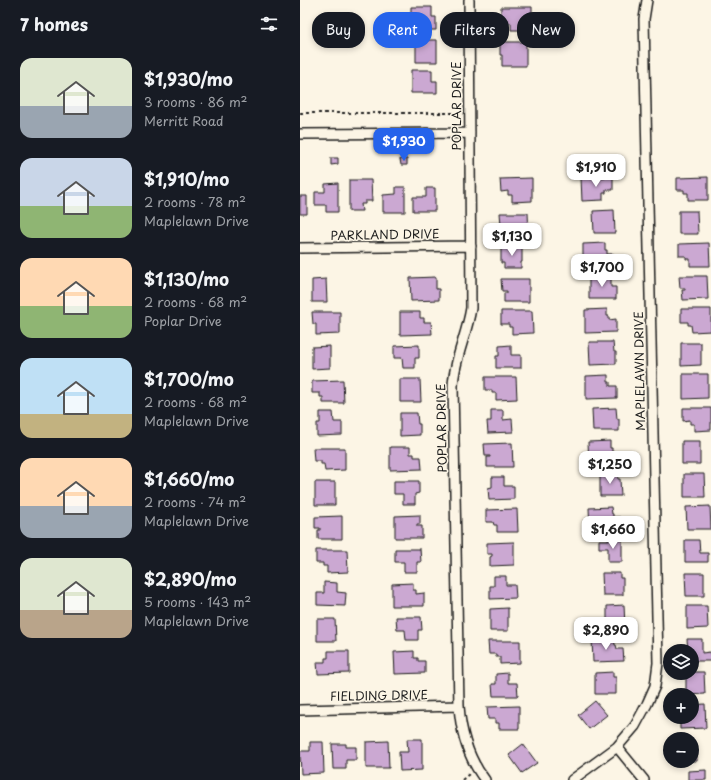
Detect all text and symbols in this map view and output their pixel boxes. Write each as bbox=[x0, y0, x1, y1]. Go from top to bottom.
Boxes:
text: 7 homes bbox=[20, 11, 88, 37]
chip: Buy bbox=[312, 12, 365, 48]
chip: Rent bbox=[373, 12, 432, 48]
chip: Filters bbox=[440, 12, 509, 48]
chip: New bbox=[517, 12, 575, 48]
icon: filters bbox=[258, 13, 280, 35]
street label: POPLAR DRIVE bbox=[447, 61, 465, 151]
text: $1,930/mo bbox=[144, 66, 233, 92]
icon: home bbox=[52, 74, 100, 122]
text: 3 rooms · 86 m² bbox=[144, 92, 247, 111]
text: Merritt Road bbox=[144, 111, 224, 130]
pin: $1,930 bbox=[371, 128, 437, 162]
text: $1,930 bbox=[382, 131, 426, 150]
pin: $1,910 bbox=[563, 154, 629, 188]
text: $1,910 bbox=[576, 157, 616, 176]
text: $1,910/mo bbox=[144, 166, 229, 192]
icon: home bbox=[52, 174, 100, 222]
text: 2 rooms · 78 m² bbox=[144, 192, 246, 211]
text: Maplelawn Drive bbox=[144, 211, 249, 230]
pin: $1,130 bbox=[479, 223, 545, 257]
street label: PARKLAND DRIVE bbox=[330, 224, 440, 244]
text: $1,130 bbox=[492, 226, 532, 245]
pin: $1,700 bbox=[569, 254, 635, 288]
text: $1,700 bbox=[580, 257, 624, 276]
text: $1,130/mo bbox=[144, 266, 229, 292]
icon: home bbox=[52, 274, 100, 322]
text: 2 rooms · 68 m² bbox=[144, 292, 247, 311]
text: Poplar Drive bbox=[144, 311, 222, 330]
street label: MAPLELAWN DRIVE bbox=[629, 311, 649, 431]
text: $1,700/mo bbox=[144, 366, 234, 392]
icon: home bbox=[52, 374, 100, 422]
street label: POPLAR DRIVE bbox=[431, 383, 451, 473]
text: 2 rooms · 68 m² bbox=[144, 392, 247, 411]
text: Maplelawn Drive bbox=[144, 411, 249, 430]
pin: $1,250 bbox=[577, 451, 643, 485]
text: $1,250 bbox=[588, 454, 632, 473]
text: $1,660/mo bbox=[144, 466, 234, 492]
icon: home bbox=[52, 474, 100, 522]
text: 2 rooms · 74 m² bbox=[144, 492, 246, 511]
text: Maplelawn Drive bbox=[144, 511, 249, 530]
pin: $1,660 bbox=[580, 516, 646, 550]
text: $1,660 bbox=[591, 519, 635, 538]
text: $2,890/mo bbox=[144, 566, 236, 592]
icon: home bbox=[52, 574, 100, 622]
text: 5 rooms · 143 m² bbox=[144, 592, 251, 611]
text: Maplelawn Drive bbox=[144, 611, 249, 630]
pin: $2,890 bbox=[573, 617, 639, 651]
text: $2,890 bbox=[583, 620, 629, 639]
map controls bbox=[663, 644, 699, 768]
button: layers bbox=[663, 644, 699, 680]
street label: FIELDING DRIVE bbox=[330, 685, 428, 705]
button: + bbox=[663, 688, 699, 724]
button: − bbox=[663, 732, 699, 768]

